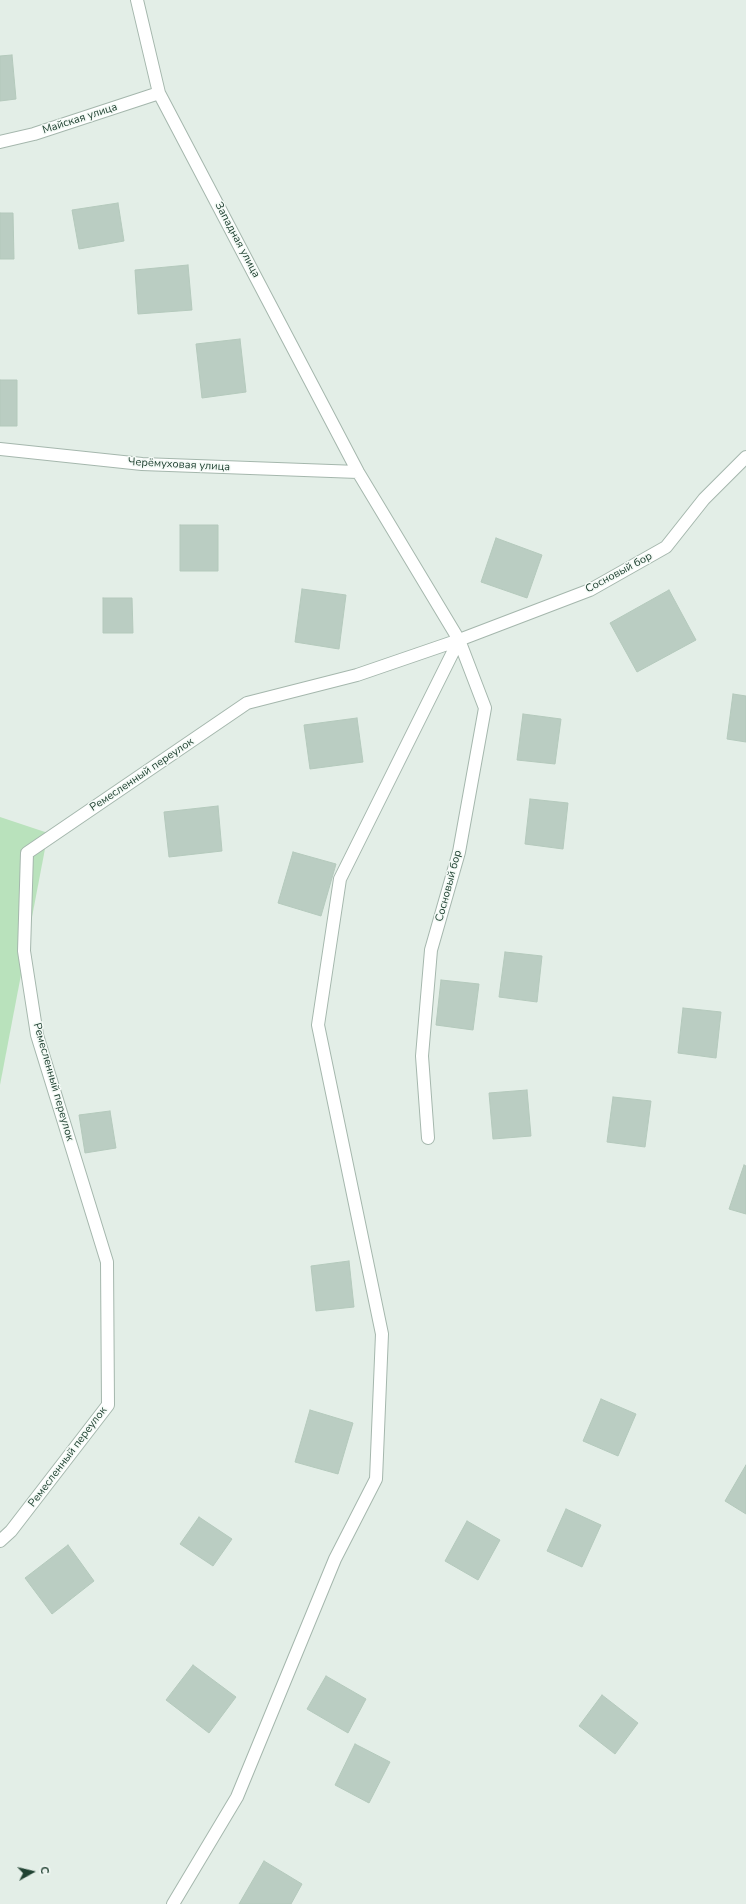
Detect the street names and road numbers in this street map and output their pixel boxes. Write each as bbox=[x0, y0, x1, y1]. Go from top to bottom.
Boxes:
street label: Майская улица bbox=[41, 101, 119, 137]
street label: Западная улица bbox=[212, 200, 262, 280]
street label: Черёмуховая улица bbox=[128, 456, 230, 474]
street label: Сосновый бор bbox=[583, 550, 655, 596]
street label: Ремесленный переулок bbox=[88, 735, 196, 815]
street label: Сосновый бор bbox=[433, 849, 465, 923]
street label: Ремесленный переулок bbox=[30, 1021, 76, 1143]
street label: Ремесленный переулок bbox=[26, 1404, 110, 1510]

